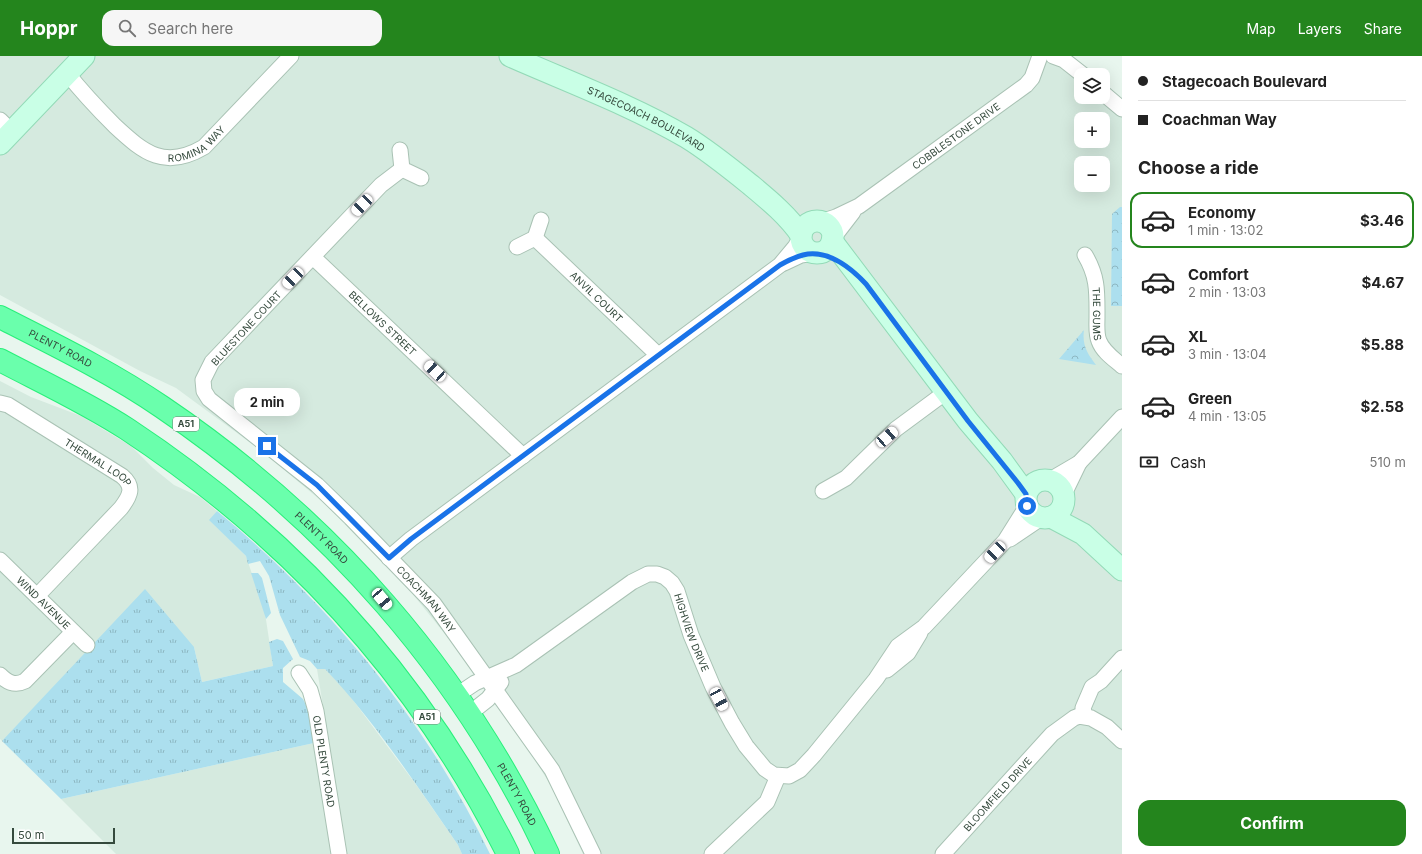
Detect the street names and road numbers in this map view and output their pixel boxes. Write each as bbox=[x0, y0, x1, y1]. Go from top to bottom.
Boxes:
street label: STAGECOACH BOULEVARD bbox=[585, 84, 707, 154]
street label: COBBLESTONE DRIVE bbox=[910, 100, 1002, 172]
street label: ROMINA WAY bbox=[168, 123, 227, 164]
street label: ANVIL COURT bbox=[568, 269, 625, 324]
street label: THE GUMS bbox=[1090, 287, 1104, 342]
street label: BLUESTONE COURT bbox=[208, 288, 284, 368]
street label: BELLOWS STREET bbox=[347, 288, 419, 358]
street label: PLENTY ROAD bbox=[27, 327, 94, 369]
road number: A51 bbox=[173, 417, 199, 431]
street label: THERMAL LOOP bbox=[62, 436, 134, 488]
street label: PLENTY ROAD bbox=[293, 509, 351, 566]
street label: COACHMAN WAY bbox=[394, 563, 458, 635]
street label: WIND AVENUE bbox=[14, 574, 73, 631]
street label: HIGHVIEW DRIVE bbox=[672, 592, 712, 673]
road number: A51 bbox=[414, 710, 440, 724]
street label: OLD PLENTY ROAD bbox=[311, 714, 337, 808]
street label: BLOOMFIELD DRIVE bbox=[961, 755, 1034, 834]
street label: PLENTY ROAD bbox=[495, 761, 539, 828]

